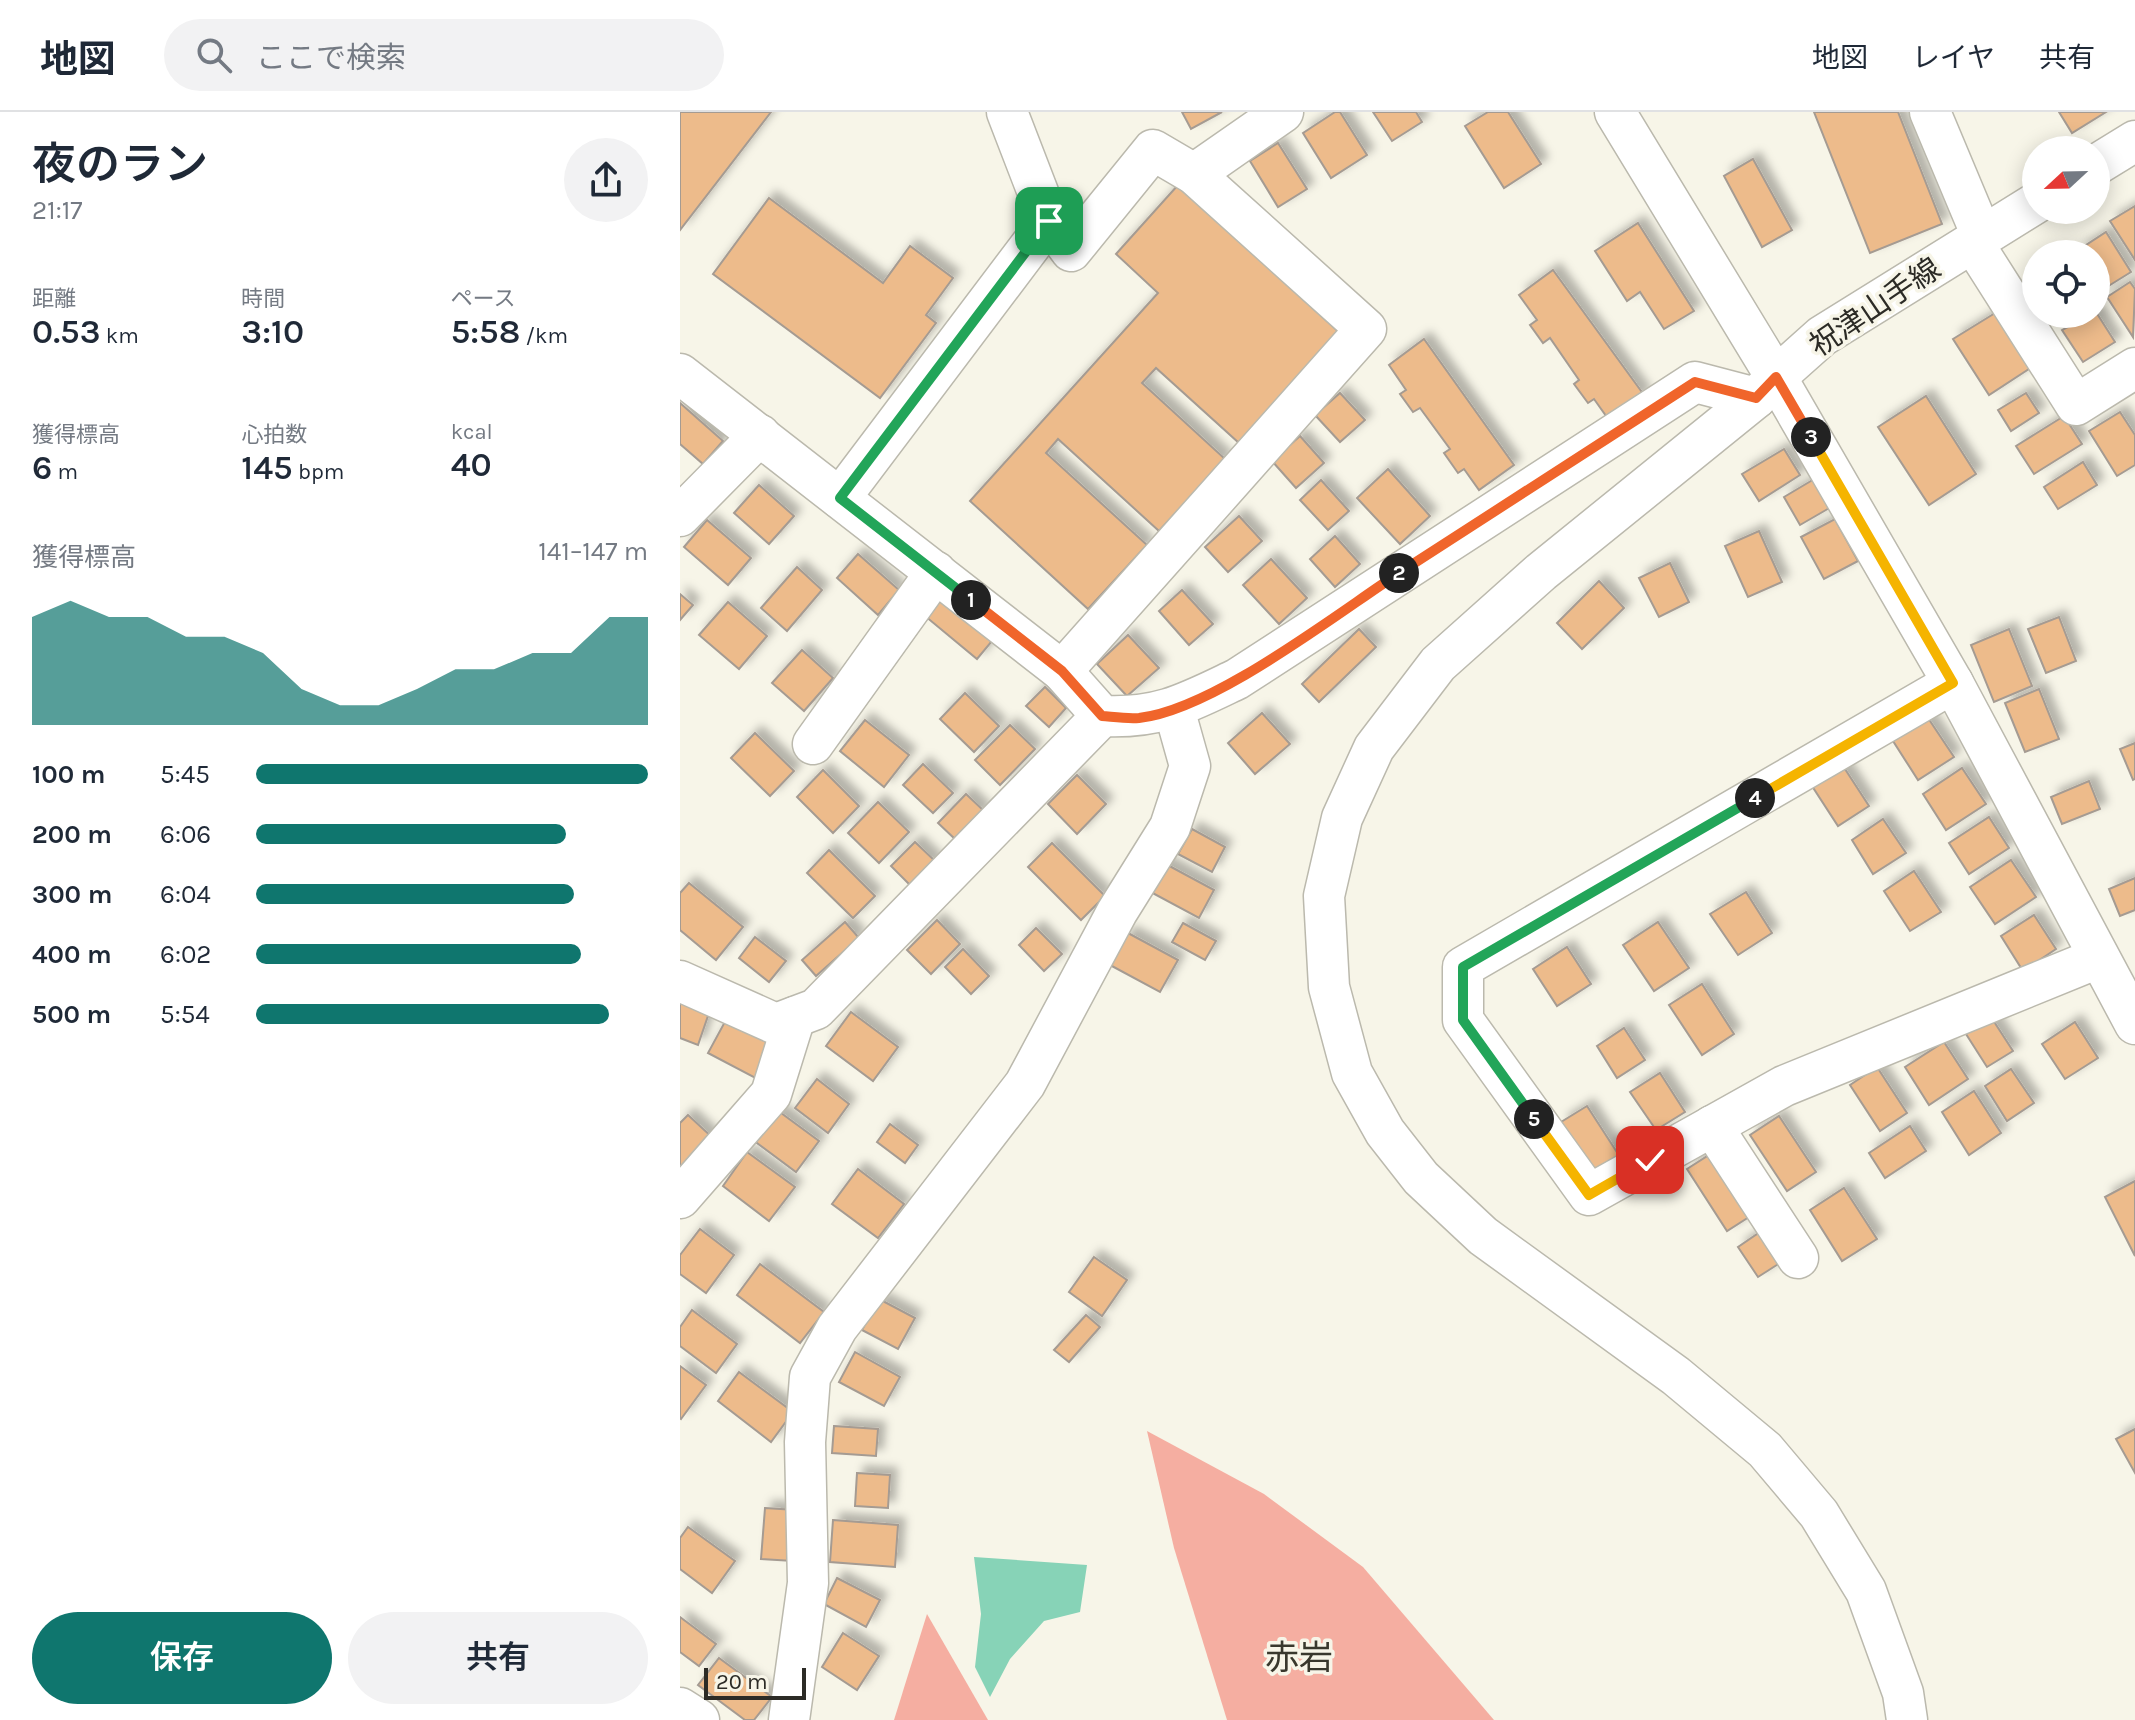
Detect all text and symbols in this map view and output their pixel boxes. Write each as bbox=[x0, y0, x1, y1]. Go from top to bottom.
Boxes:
search box bbox=[164, 19, 724, 91]
icon: search bbox=[192, 33, 236, 77]
text: 地図 bbox=[40, 37, 116, 82]
text: ここで検索 bbox=[256, 40, 406, 76]
text: 地図 bbox=[1812, 41, 1868, 74]
text: レイヤ bbox=[1912, 41, 1995, 74]
text: 共有 bbox=[2039, 41, 2095, 74]
north arrow bbox=[2022, 136, 2110, 224]
map controls bbox=[2022, 136, 2110, 328]
button: share bbox=[564, 138, 648, 222]
text: 夜のラン bbox=[32, 139, 208, 190]
pin bbox=[1015, 187, 1083, 255]
text: 21:17 bbox=[32, 195, 82, 226]
icon: arrive bbox=[1027, 199, 1071, 243]
button: locate bbox=[2022, 240, 2110, 328]
street label: 祝津山手線 bbox=[1803, 250, 1947, 364]
text: 距離 bbox=[32, 286, 76, 312]
text: 時間 bbox=[241, 286, 285, 312]
text: ペース bbox=[451, 286, 516, 312]
text: 0.53 bbox=[32, 312, 101, 352]
text: 3:10 bbox=[241, 312, 304, 352]
text: 5:58 bbox=[451, 312, 520, 352]
text: km bbox=[101, 323, 139, 349]
text: /km bbox=[520, 323, 568, 349]
pin: 3 bbox=[1791, 417, 1831, 457]
text: kcal bbox=[451, 419, 493, 445]
text: 獲得標高 bbox=[32, 422, 120, 448]
text: 心拍数 bbox=[241, 422, 307, 448]
text: 3 bbox=[1804, 424, 1818, 450]
text: 40 bbox=[451, 445, 492, 485]
text: 6 bbox=[32, 448, 52, 488]
text: 145 bbox=[241, 448, 293, 488]
text: m bbox=[52, 459, 78, 485]
text: bpm bbox=[293, 459, 344, 485]
text: 141–147 m bbox=[538, 536, 648, 567]
text: 獲得標高 bbox=[32, 542, 136, 573]
pin: 2 bbox=[1379, 553, 1419, 593]
text: 2 bbox=[1392, 560, 1406, 586]
pin: 1 bbox=[951, 580, 991, 620]
text: 1 bbox=[967, 587, 975, 613]
text: 100 m bbox=[32, 759, 105, 790]
text: 5:45 bbox=[160, 759, 210, 790]
pin: 4 bbox=[1735, 778, 1775, 818]
text: 4 bbox=[1748, 785, 1762, 811]
text: 200 m bbox=[32, 819, 112, 850]
text: 6:06 bbox=[160, 819, 211, 850]
text: 300 m bbox=[32, 879, 112, 910]
text: 6:04 bbox=[160, 879, 211, 910]
text: 400 m bbox=[32, 939, 112, 970]
text: 6:02 bbox=[160, 939, 211, 970]
text: 500 m bbox=[32, 999, 111, 1030]
text: 5:54 bbox=[160, 999, 210, 1030]
pin: 5 bbox=[1514, 1099, 1554, 1139]
text: 5 bbox=[1528, 1106, 1540, 1132]
pin bbox=[1616, 1126, 1684, 1194]
icon: check bbox=[1628, 1138, 1672, 1182]
button: 保存 bbox=[32, 1612, 332, 1704]
button: 共有 bbox=[348, 1612, 648, 1704]
district label: 赤岩 bbox=[1265, 1638, 1333, 1678]
scale bar bbox=[704, 1664, 806, 1700]
text: 20 m bbox=[716, 1669, 768, 1695]

